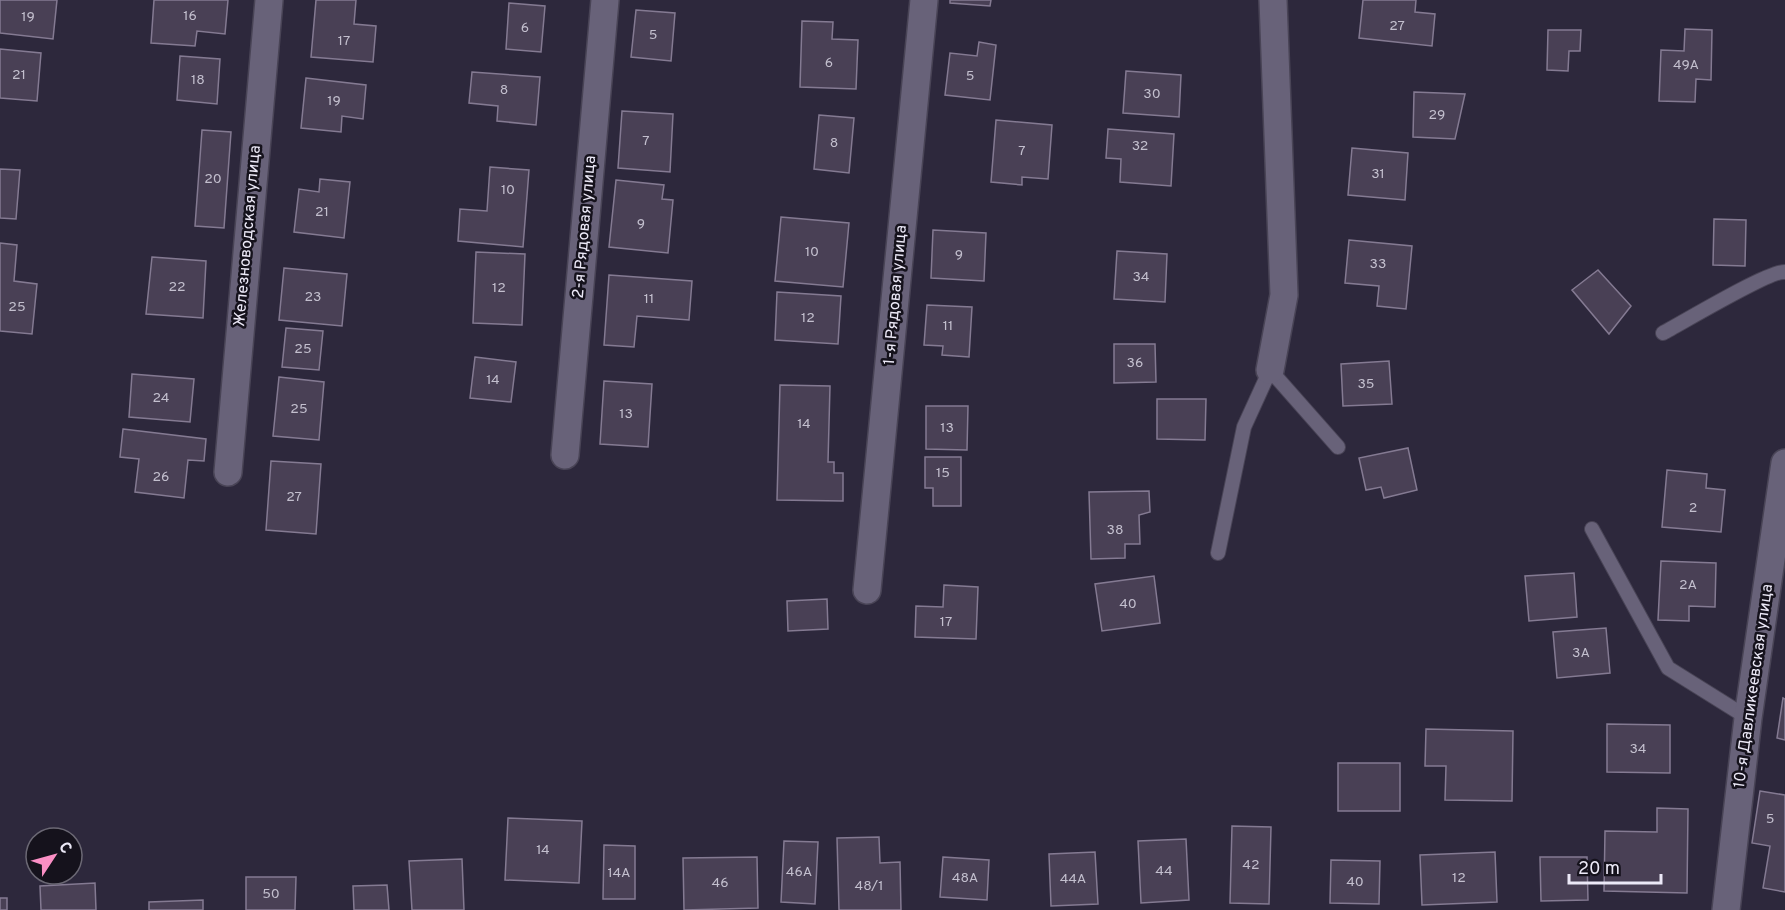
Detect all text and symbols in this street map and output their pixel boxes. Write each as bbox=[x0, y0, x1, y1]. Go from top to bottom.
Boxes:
house number: 16 bbox=[183, 8, 197, 25]
house number: 19 bbox=[21, 9, 35, 26]
house number: 27 bbox=[1389, 18, 1405, 35]
house number: 6 bbox=[521, 20, 529, 37]
house number: 5 bbox=[649, 27, 657, 44]
house number: 17 bbox=[338, 33, 350, 50]
house number: 6 bbox=[825, 55, 833, 72]
house number: 49А bbox=[1673, 57, 1699, 74]
house number: 21 bbox=[12, 67, 26, 84]
house number: 5 bbox=[966, 68, 974, 85]
house number: 18 bbox=[191, 72, 205, 89]
house number: 8 bbox=[500, 82, 508, 99]
house number: 30 bbox=[1143, 86, 1161, 103]
house number: 19 bbox=[327, 93, 341, 110]
house number: 29 bbox=[1429, 107, 1445, 124]
house number: 7 bbox=[642, 133, 650, 150]
house number: 8 bbox=[830, 135, 838, 152]
house number: 32 bbox=[1132, 138, 1148, 155]
house number: 7 bbox=[1018, 143, 1026, 160]
street label: Железноводская улица bbox=[230, 144, 266, 328]
street label: 2-я Рядовая улица bbox=[569, 155, 601, 299]
house number: 31 bbox=[1371, 166, 1385, 183]
house number: 20 bbox=[204, 171, 222, 188]
house number: 10 bbox=[501, 182, 515, 199]
house number: 21 bbox=[315, 204, 329, 221]
house number: 9 bbox=[637, 216, 645, 233]
street label: 1-я Рядовая улица bbox=[880, 224, 912, 366]
house number: 10 bbox=[805, 244, 819, 261]
house number: 9 bbox=[955, 247, 963, 264]
house number: 33 bbox=[1370, 256, 1386, 273]
house number: 34 bbox=[1132, 269, 1150, 286]
house number: 22 bbox=[168, 279, 186, 296]
house number: 12 bbox=[492, 280, 506, 297]
house number: 23 bbox=[305, 289, 322, 306]
house number: 11 bbox=[644, 291, 654, 308]
house number: 25 bbox=[8, 299, 26, 316]
house number: 12 bbox=[801, 310, 815, 327]
house number: 11 bbox=[943, 318, 953, 335]
house number: 25 bbox=[294, 341, 312, 358]
house number: 36 bbox=[1127, 355, 1143, 372]
house number: 14 bbox=[486, 372, 500, 389]
house number: 35 bbox=[1357, 376, 1375, 393]
house number: 24 bbox=[152, 390, 170, 407]
house number: 25 bbox=[290, 401, 308, 418]
house number: 13 bbox=[619, 406, 633, 423]
house number: 14 bbox=[797, 416, 811, 433]
house number: 13 bbox=[940, 420, 954, 437]
house number: 15 bbox=[936, 465, 950, 482]
house number: 26 bbox=[153, 469, 169, 486]
house number: 27 bbox=[286, 489, 302, 506]
house number: 2 bbox=[1689, 500, 1697, 517]
house number: 38 bbox=[1107, 522, 1123, 539]
house number: 2А bbox=[1679, 577, 1697, 594]
street label: 10-я Давликеевская улица bbox=[1730, 583, 1778, 789]
house number: 40 bbox=[1119, 596, 1137, 613]
house number: 17 bbox=[940, 614, 952, 631]
house number: 3А bbox=[1572, 645, 1590, 662]
house number: 34 bbox=[1629, 741, 1647, 758]
house number: 5 bbox=[1766, 811, 1774, 828]
north arrow bbox=[24, 826, 84, 886]
text: С bbox=[53, 838, 76, 858]
house number: 14 bbox=[536, 842, 550, 859]
scale bar bbox=[1569, 847, 1660, 885]
house number: 42 bbox=[1242, 857, 1260, 874]
text: 20 m bbox=[1578, 858, 1620, 881]
house number: 44 bbox=[1155, 863, 1173, 880]
house number: 46А bbox=[786, 864, 812, 881]
house number: 14А bbox=[608, 865, 630, 882]
house number: 48А bbox=[952, 870, 978, 887]
house number: 12 bbox=[1452, 870, 1466, 887]
house number: 44А bbox=[1060, 871, 1086, 888]
house number: 40 bbox=[1346, 874, 1364, 891]
house number: 46 bbox=[711, 875, 729, 892]
house number: 48/1 bbox=[855, 878, 883, 895]
house number: 50 bbox=[262, 886, 280, 903]

